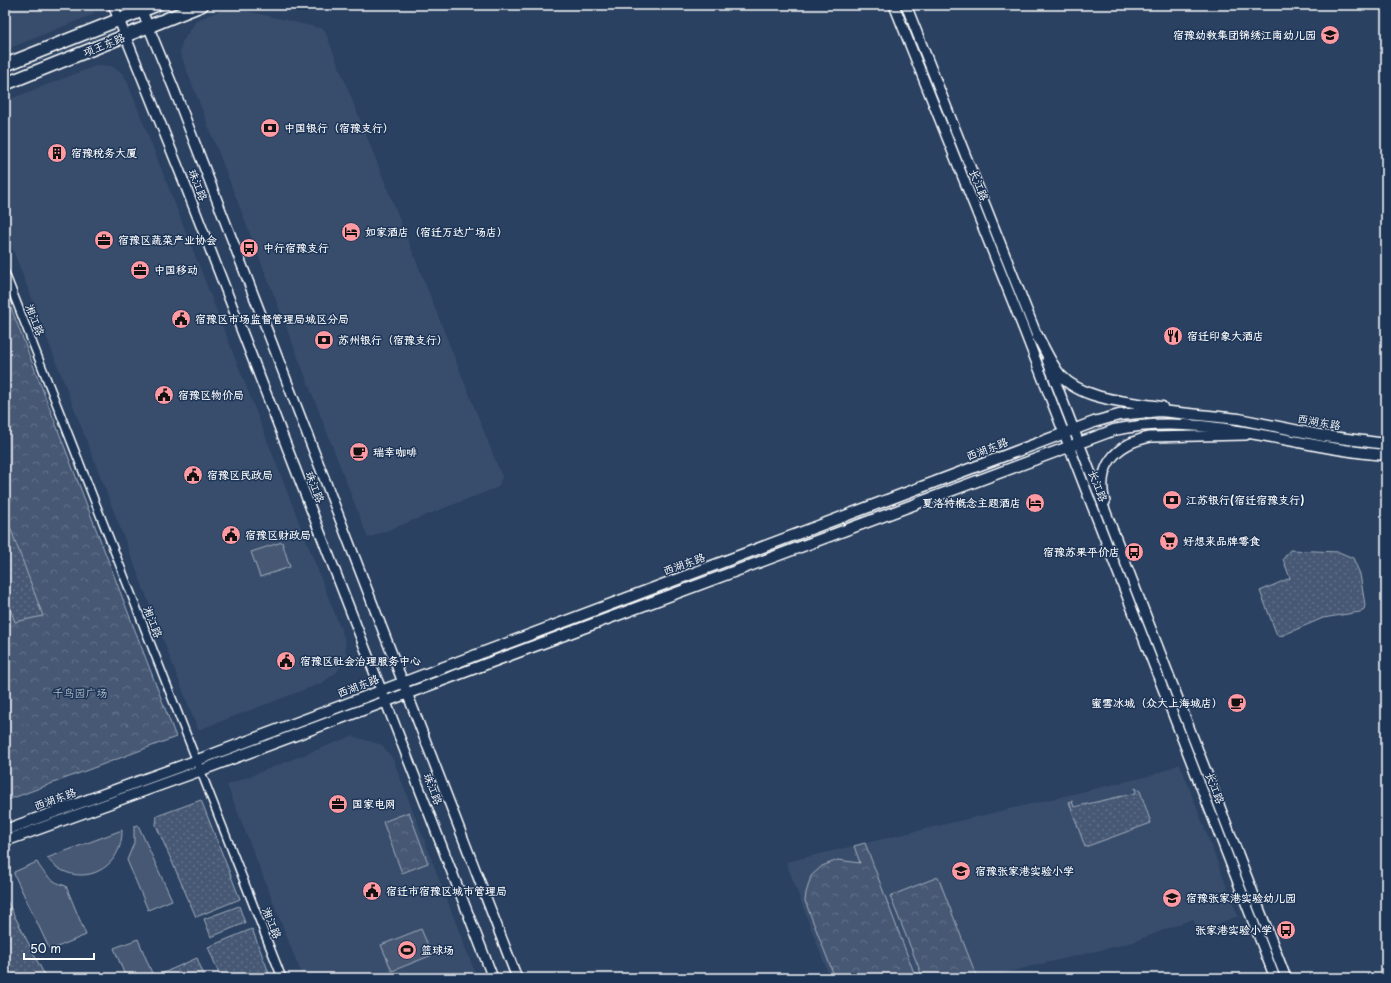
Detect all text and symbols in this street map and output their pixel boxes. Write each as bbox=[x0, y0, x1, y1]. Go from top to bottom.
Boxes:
school or university icon: 宿豫幼教集团锦绣江南幼儿园 bbox=[1319, 24, 1341, 46]
place label: 宿豫幼教集团锦绣江南幼儿园 bbox=[1173, 26, 1316, 43]
street label: 项王东路 bbox=[80, 28, 127, 61]
bank icon: 中国银行（宿豫支行） bbox=[259, 117, 281, 139]
place label: 中国银行（宿豫支行） bbox=[284, 119, 394, 136]
building icon: 宿豫税务大厦 bbox=[46, 142, 68, 164]
place label: 宿豫税务大厦 bbox=[71, 144, 137, 161]
street label: 珠江路 bbox=[185, 166, 212, 203]
street label: 长江路 bbox=[965, 166, 994, 203]
hotel icon: 如家酒店（宿迁万达广场店） bbox=[340, 221, 362, 243]
place label: 如家酒店（宿迁万达广场店） bbox=[365, 223, 508, 240]
office icon: 宿豫区蔬菜产业协会 bbox=[93, 229, 115, 251]
place label: 宿豫区蔬菜产业协会 bbox=[118, 231, 217, 248]
bus stop icon: 中行宿豫支行 bbox=[238, 237, 260, 259]
place label: 中行宿豫支行 bbox=[263, 239, 329, 256]
office icon: 中国移动 bbox=[129, 259, 151, 281]
place label: 中国移动 bbox=[154, 261, 198, 278]
street label: 湘江路 bbox=[22, 301, 49, 338]
public building icon: 宿豫区市场监督管理局城区分局 bbox=[170, 308, 192, 330]
place label: 宿豫区市场监督管理局城区分局 bbox=[195, 310, 349, 327]
restaurant icon: 宿迁印象大酒店 bbox=[1162, 325, 1184, 347]
place label: 宿迁印象大酒店 bbox=[1187, 327, 1264, 344]
bank icon: 苏州银行（宿豫支行） bbox=[313, 329, 335, 351]
place label: 苏州银行（宿豫支行） bbox=[338, 331, 448, 348]
public building icon: 宿豫区物价局 bbox=[153, 384, 175, 406]
place label: 宿豫区物价局 bbox=[178, 386, 244, 403]
street label: 西湖东路 bbox=[1296, 409, 1342, 434]
street label: 西湖东路 bbox=[963, 433, 1010, 464]
cafe icon: 瑞幸咖啡 bbox=[348, 441, 370, 463]
place label: 瑞幸咖啡 bbox=[373, 443, 417, 460]
public building icon: 宿豫区民政局 bbox=[182, 464, 204, 486]
place label: 宿豫区民政局 bbox=[207, 466, 273, 483]
street label: 长江路 bbox=[1085, 467, 1112, 504]
street label: 珠江路 bbox=[302, 468, 329, 505]
bank icon: 江苏银行(宿迁宿豫支行) bbox=[1161, 489, 1183, 511]
place label: 江苏银行(宿迁宿豫支行) bbox=[1186, 491, 1304, 508]
hotel icon: 夏洛特概念主题酒店 bbox=[1024, 492, 1046, 514]
place label: 夏洛特概念主题酒店 bbox=[922, 494, 1021, 511]
public building icon: 宿豫区财政局 bbox=[220, 524, 242, 546]
place label: 宿豫区财政局 bbox=[245, 526, 311, 543]
supermarket icon: 好想来品牌零食 bbox=[1158, 530, 1180, 552]
place label: 好想来品牌零食 bbox=[1183, 532, 1260, 549]
bus stop icon: 宿豫苏果平价店 bbox=[1123, 541, 1145, 563]
place label: 宿豫苏果平价店 bbox=[1043, 543, 1120, 560]
street label: 西湖东路 bbox=[660, 548, 707, 579]
street label: 湘江路 bbox=[140, 603, 167, 640]
public building icon: 宿豫区社会治理服务中心 bbox=[275, 650, 297, 672]
place label: 宿豫区社会治理服务中心 bbox=[300, 652, 421, 669]
street label: 西湖东路 bbox=[334, 670, 381, 701]
park label: 千鸟园广场 bbox=[53, 684, 108, 701]
cafe icon: 蜜雪冰城（众大上海城店） bbox=[1226, 692, 1248, 714]
place label: 蜜雪冰城（众大上海城店） bbox=[1091, 694, 1223, 711]
street label: 长江路 bbox=[1202, 769, 1229, 806]
street label: 珠江路 bbox=[420, 770, 447, 807]
street label: 西湖东路 bbox=[31, 783, 78, 814]
office icon: 国家电网 bbox=[327, 793, 349, 815]
place label: 国家电网 bbox=[352, 795, 396, 812]
school or university icon: 宿豫张家港实验小学 bbox=[950, 860, 972, 882]
place label: 宿豫张家港实验小学 bbox=[975, 862, 1074, 879]
public building icon: 宿迁市宿豫区城市管理局 bbox=[361, 880, 383, 902]
place label: 宿迁市宿豫区城市管理局 bbox=[386, 882, 507, 899]
school or university icon: 宿豫张家港实验幼儿园 bbox=[1161, 887, 1183, 909]
place label: 宿豫张家港实验幼儿园 bbox=[1186, 889, 1296, 906]
street label: 湘江路 bbox=[258, 904, 287, 941]
bus stop icon: 张家港实验小学 bbox=[1275, 919, 1297, 941]
place label: 张家港实验小学 bbox=[1195, 921, 1272, 938]
scale bar bbox=[24, 935, 94, 961]
text: 50 m bbox=[30, 939, 61, 957]
sports icon: 篮球场 bbox=[396, 939, 418, 961]
place label: 篮球场 bbox=[421, 941, 454, 958]

